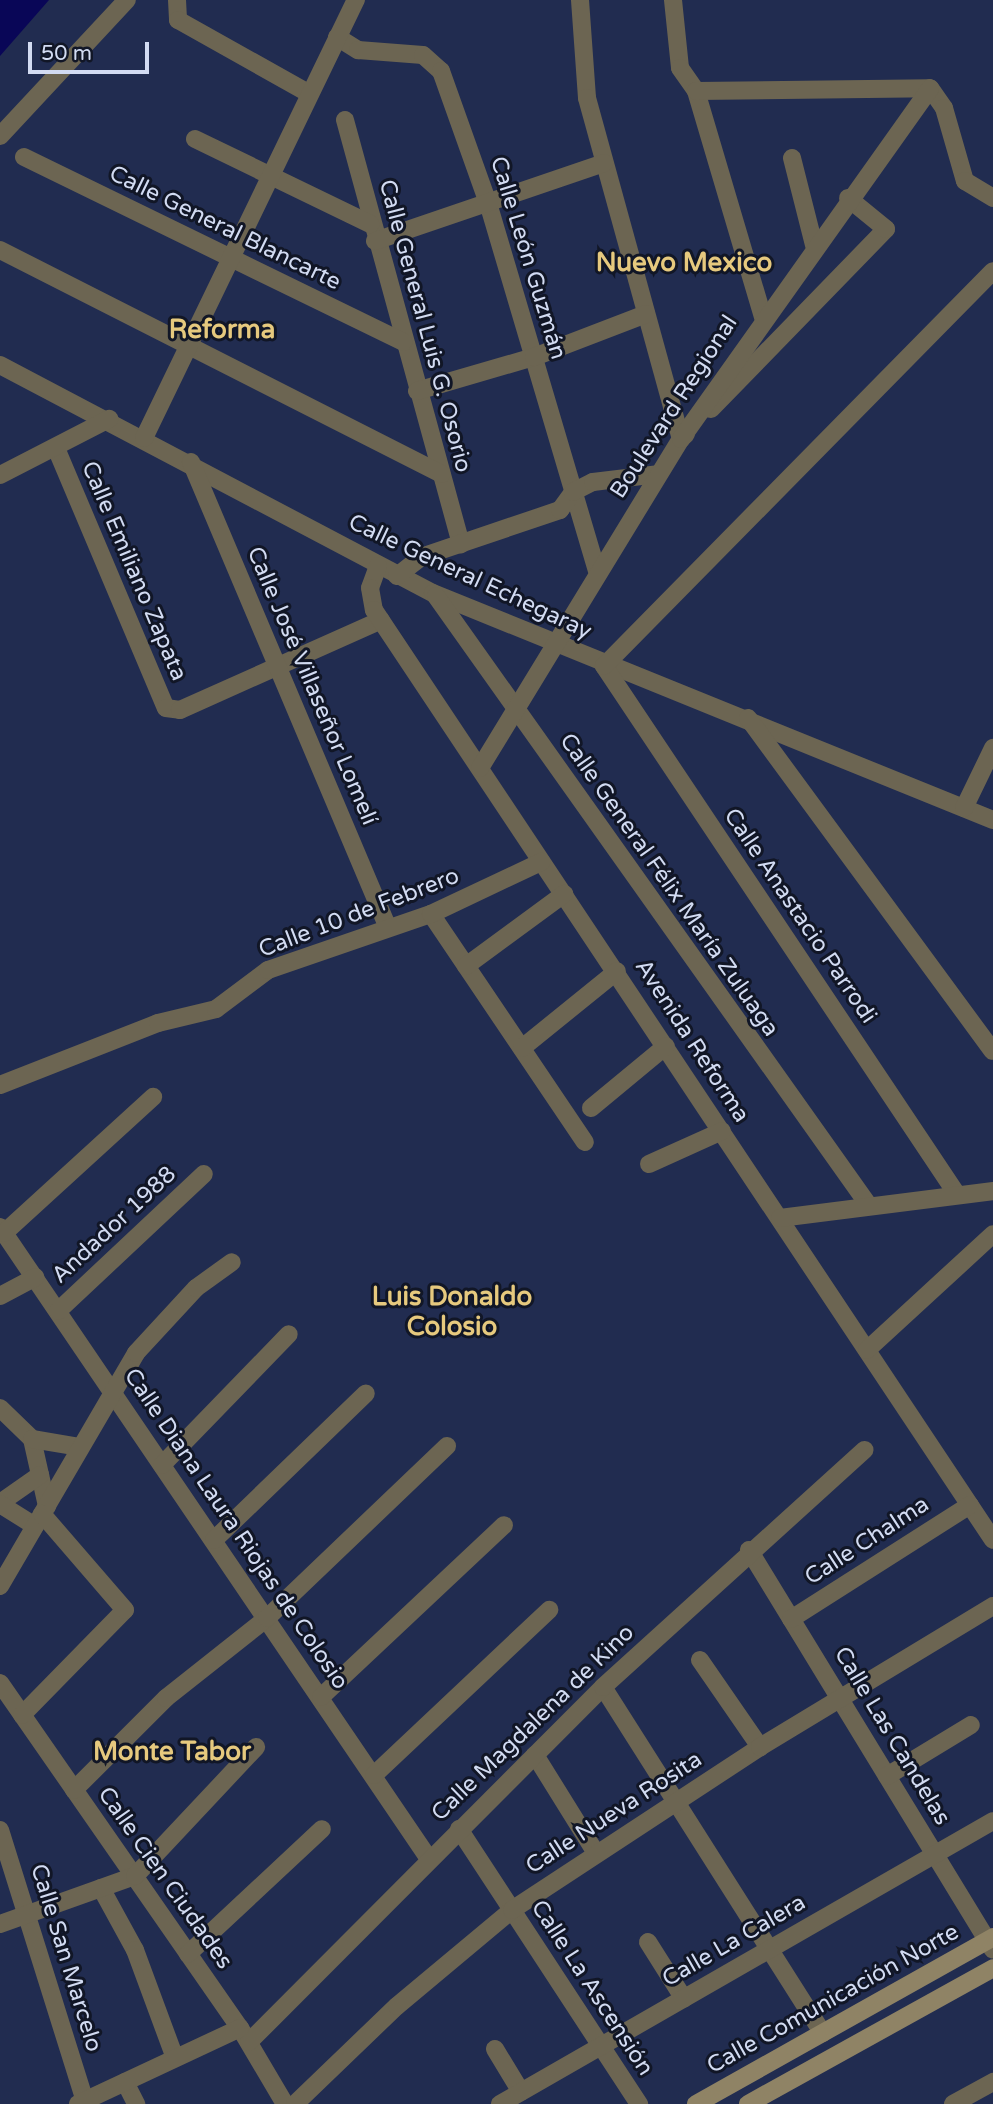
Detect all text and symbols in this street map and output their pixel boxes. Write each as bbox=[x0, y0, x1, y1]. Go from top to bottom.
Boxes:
scale bar bbox=[32, 28, 152, 72]
text: 50 m bbox=[41, 41, 92, 66]
street label: Calle León Guzmán bbox=[484, 153, 572, 363]
street label: Calle General Blancarte bbox=[105, 160, 345, 296]
street label: Calle General Luis G. Osorio bbox=[373, 177, 477, 475]
district label: Nuevo Mexico bbox=[596, 247, 772, 279]
street label: Boulevard Regional bbox=[605, 310, 743, 504]
district label: Reforma bbox=[169, 314, 275, 346]
street label: Calle Emiliano Zapata bbox=[75, 457, 193, 685]
street label: Calle General Echegaray bbox=[344, 508, 596, 646]
street label: Calle José Villaseñor Lomelí bbox=[241, 543, 383, 829]
street label: Calle General Félix María Zuluaga bbox=[553, 728, 785, 1042]
street label: Calle Anastacio Parrodi bbox=[718, 803, 882, 1029]
street label: Calle 10 de Febrero bbox=[255, 862, 463, 964]
street label: Avenida Reforma bbox=[629, 954, 755, 1128]
street label: Andador 1988 bbox=[46, 1161, 182, 1289]
district label: Luis Donaldo Colosio bbox=[372, 1281, 532, 1342]
street label: Calle Diana Laura Riojas de Colosio bbox=[118, 1363, 354, 1695]
street label: Calle Chalma bbox=[800, 1491, 934, 1591]
street label: Calle Magdalena de Kino bbox=[426, 1619, 640, 1827]
street label: Calle Las Candelas bbox=[828, 1642, 956, 1830]
district label: Monte Tabor bbox=[93, 1736, 251, 1768]
street label: Calle Nueva Rosita bbox=[521, 1746, 707, 1880]
street label: Calle Cien Ciudades bbox=[92, 1782, 238, 1974]
street label: Calle San Marcelo bbox=[24, 1861, 108, 2055]
street label: Calle La Calera bbox=[657, 1889, 811, 1993]
street label: Calle La Ascensión bbox=[525, 1895, 659, 2081]
street label: Calle Comunicación Norte bbox=[702, 1918, 964, 2080]

